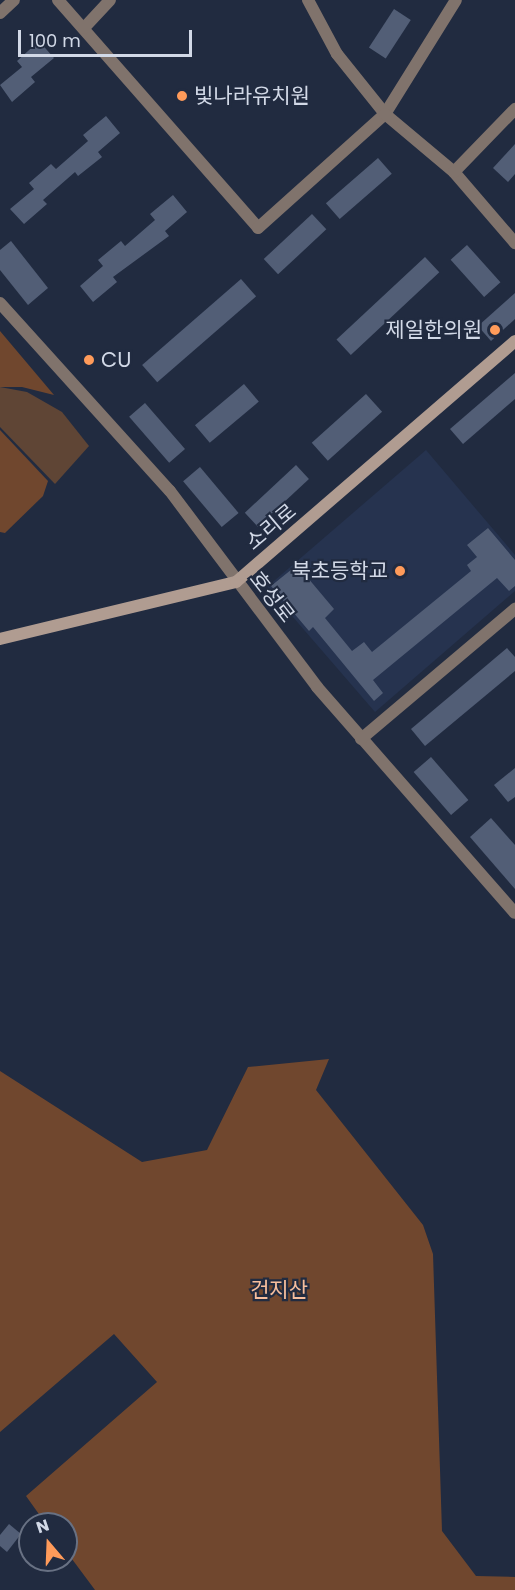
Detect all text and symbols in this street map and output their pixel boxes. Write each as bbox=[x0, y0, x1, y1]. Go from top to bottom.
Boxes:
scale bar bbox=[21, 18, 195, 56]
text: 100 m bbox=[29, 28, 81, 53]
place label: 빛나라유치원 bbox=[194, 83, 310, 109]
marker: 빛나라유치원 bbox=[175, 89, 189, 103]
place label: 제일한의원 bbox=[385, 317, 482, 343]
marker: 제일한의원 bbox=[486, 321, 504, 339]
place label: CU bbox=[101, 347, 131, 373]
marker: CU bbox=[82, 353, 96, 367]
street label: 소리로 bbox=[241, 499, 301, 555]
place label: 북초등학교 bbox=[291, 558, 388, 584]
marker: 북초등학교 bbox=[393, 564, 407, 578]
street label: 호성로 bbox=[244, 566, 300, 628]
park label: 건지산 bbox=[250, 1277, 308, 1303]
north arrow bbox=[18, 1512, 78, 1572]
text: N bbox=[33, 1514, 52, 1539]

